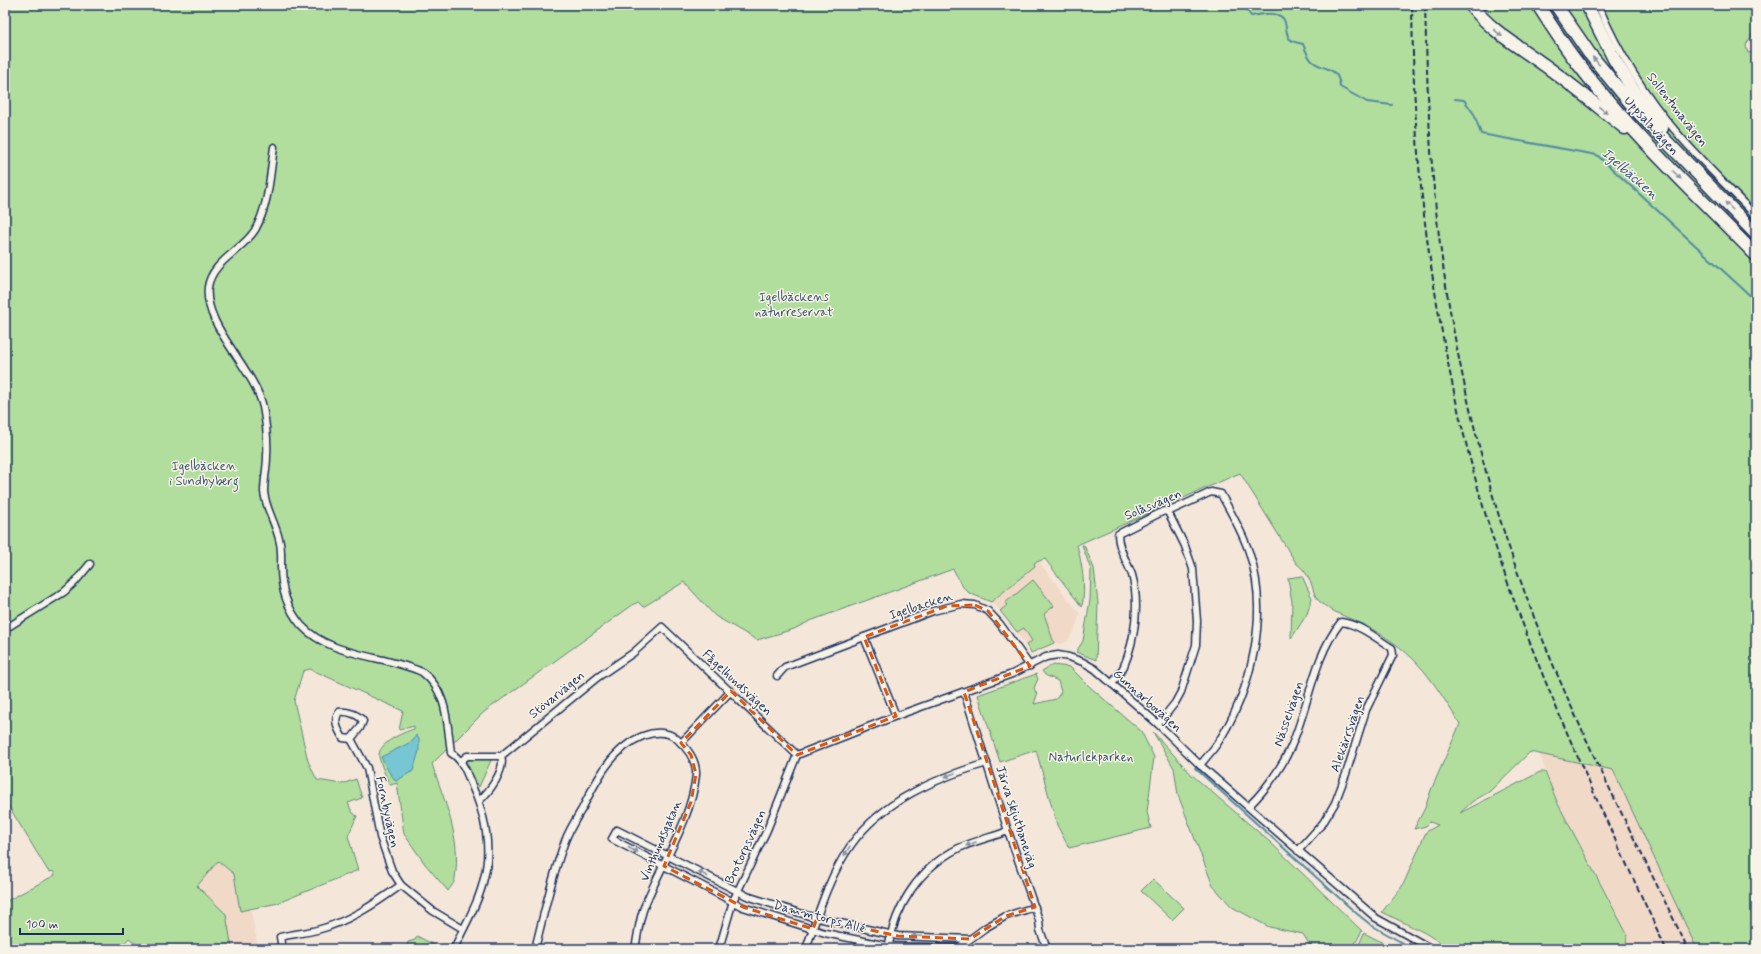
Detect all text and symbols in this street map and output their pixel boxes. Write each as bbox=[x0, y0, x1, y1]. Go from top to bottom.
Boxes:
one-way arrow bbox=[1493, 28, 1504, 37]
one-way arrow bbox=[1591, 56, 1600, 66]
street label: Sollentunavägen bbox=[1643, 69, 1711, 151]
street label: Uppsalavägen bbox=[1620, 93, 1682, 159]
one-way arrow bbox=[1597, 106, 1608, 114]
water label: Igelbäcken bbox=[1597, 144, 1662, 204]
one-way arrow bbox=[1672, 170, 1682, 180]
one-way arrow bbox=[1724, 201, 1733, 211]
park label: Igelbäckens naturreservat bbox=[755, 289, 833, 321]
park label: Igelbäcken i Sundbyberg bbox=[169, 458, 239, 492]
street label: Solåsvägen bbox=[1122, 485, 1184, 525]
street label: Igelbacken bbox=[887, 588, 955, 624]
street label: Fågelhundsvägen bbox=[698, 646, 776, 720]
street label: Gunnarbovägen bbox=[1109, 666, 1185, 736]
street label: Stövarvägen bbox=[526, 667, 588, 723]
street label: Nässelvägen bbox=[1270, 679, 1308, 749]
street label: Alekärrsvägen bbox=[1327, 693, 1369, 775]
park label: Naturlekparken bbox=[1049, 749, 1133, 766]
street label: Järva skjutbaneväg bbox=[991, 763, 1041, 871]
one-way arrow bbox=[944, 773, 956, 779]
street label: Fornbyvägen bbox=[371, 775, 403, 849]
street label: Vinthundsgatan bbox=[636, 798, 686, 884]
street label: Brotorpsvägen bbox=[721, 807, 771, 887]
one-way arrow bbox=[965, 841, 977, 847]
one-way arrow bbox=[844, 845, 851, 857]
one-way arrow bbox=[628, 847, 639, 853]
one-way arrow bbox=[697, 870, 709, 877]
street label: Dammtorps Allé bbox=[771, 897, 867, 937]
scale bar bbox=[20, 910, 123, 936]
text: 100 m bbox=[26, 917, 58, 933]
one-way arrow bbox=[911, 933, 923, 940]

